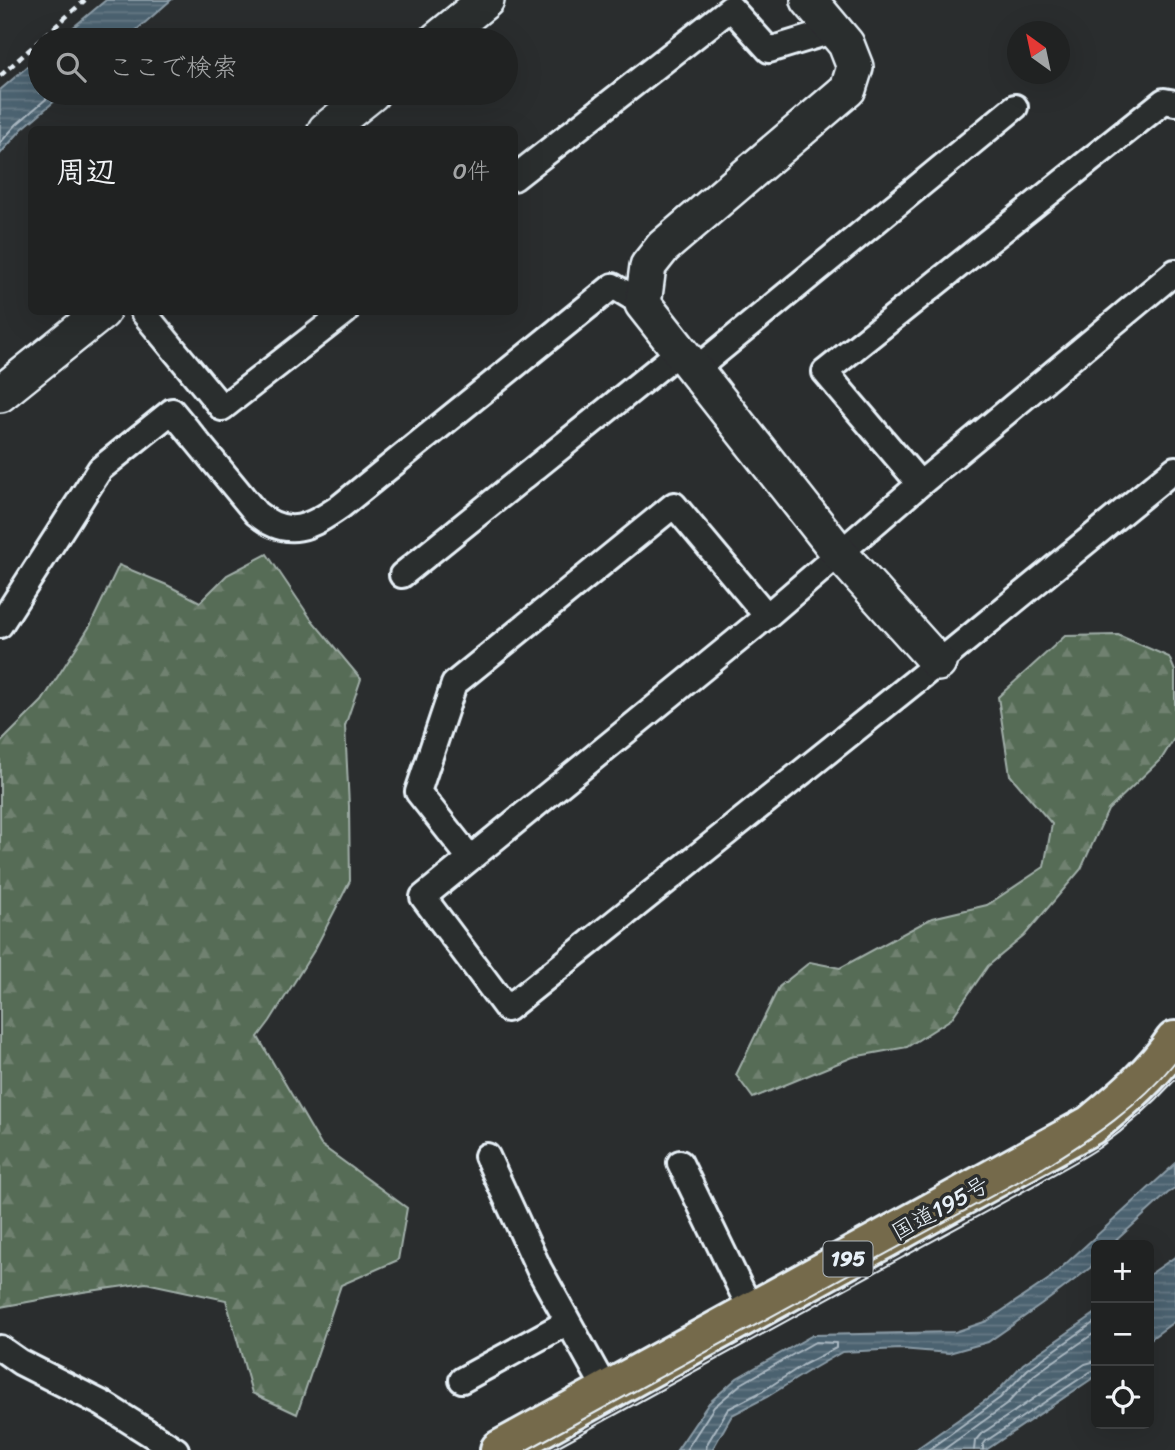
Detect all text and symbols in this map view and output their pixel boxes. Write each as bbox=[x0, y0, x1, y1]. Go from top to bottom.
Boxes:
north arrow bbox=[1007, 21, 1070, 84]
search box bbox=[28, 28, 518, 105]
text: ここで検索 bbox=[108, 44, 238, 90]
icon: search bbox=[52, 48, 90, 86]
text: 周辺 bbox=[56, 145, 116, 199]
text: 0件 bbox=[452, 151, 490, 192]
street label: 国道195号 bbox=[883, 1165, 997, 1252]
map controls bbox=[1091, 1240, 1154, 1429]
button: + bbox=[1091, 1240, 1154, 1303]
road number: 195 bbox=[824, 1242, 872, 1276]
button: − bbox=[1091, 1303, 1154, 1366]
button: locate bbox=[1091, 1366, 1154, 1429]

